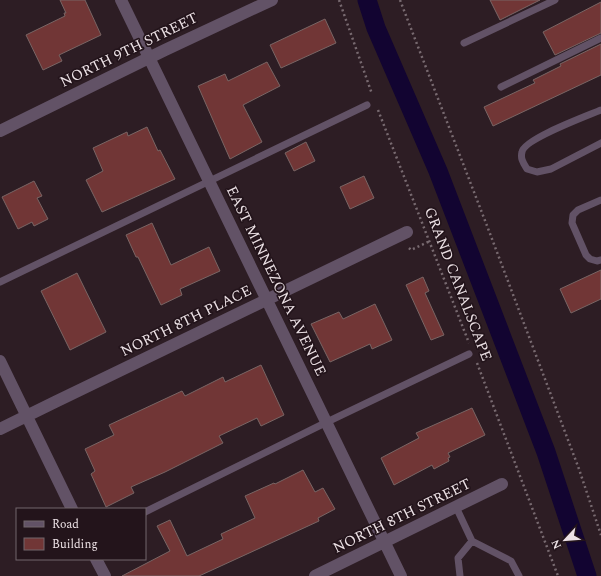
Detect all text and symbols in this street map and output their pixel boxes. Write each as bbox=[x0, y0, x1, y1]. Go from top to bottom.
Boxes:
street label: NORTH 9TH STREET bbox=[56, 7, 202, 93]
street label: EAST MINNEZONA AVENUE bbox=[220, 182, 332, 380]
street label: GRAND CANALSCAPE bbox=[418, 204, 498, 364]
street label: NORTH 8TH PLACE bbox=[116, 279, 256, 363]
street label: NORTH 8TH STREET bbox=[329, 473, 475, 559]
legend bbox=[16, 508, 146, 560]
text: Road bbox=[52, 515, 79, 534]
north arrow bbox=[545, 520, 585, 560]
text: Building bbox=[52, 535, 98, 554]
text: N bbox=[547, 536, 566, 552]

